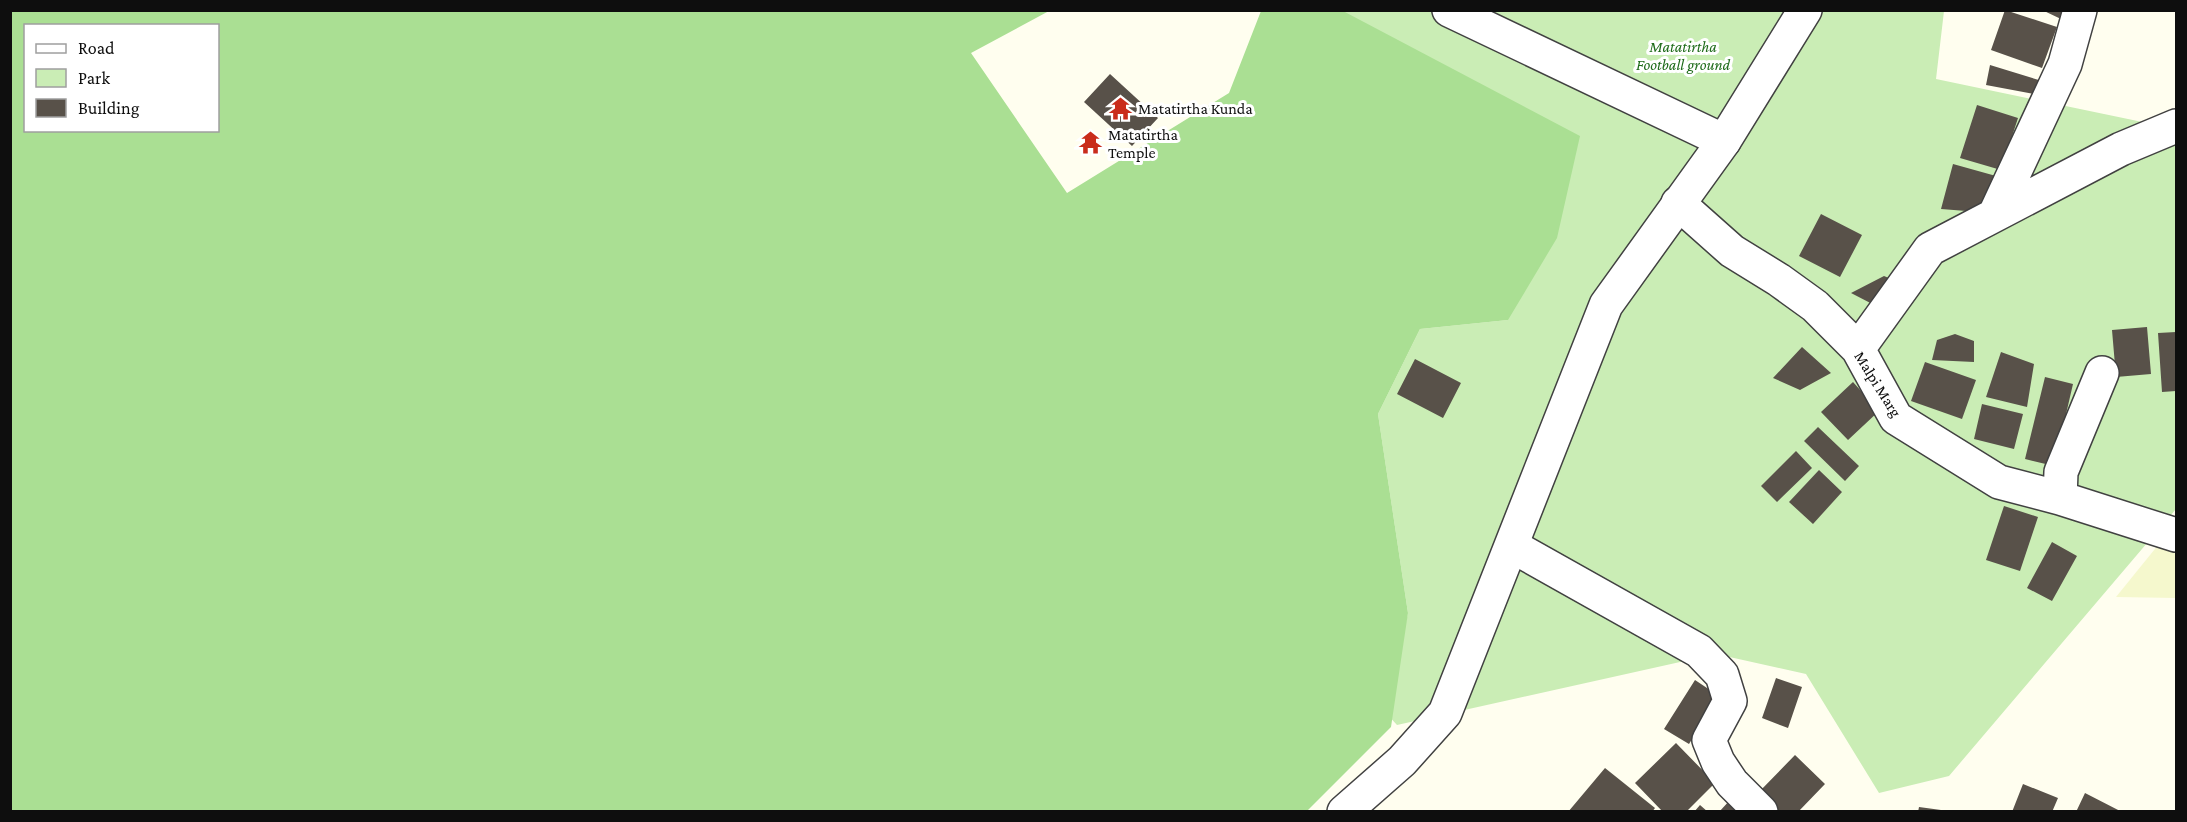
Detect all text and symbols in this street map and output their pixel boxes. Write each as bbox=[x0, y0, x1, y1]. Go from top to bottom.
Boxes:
legend bbox=[24, 24, 219, 132]
text: Road bbox=[78, 38, 115, 58]
park label: Matatirtha Football ground bbox=[1636, 38, 1731, 74]
text: Park bbox=[78, 68, 110, 88]
temple icon: Matatirtha Kunda bbox=[1107, 95, 1133, 121]
text: Building bbox=[78, 98, 140, 118]
place label: Matatirtha Kunda bbox=[1138, 100, 1253, 117]
place label: Matatirtha Temple bbox=[1108, 126, 1178, 162]
temple icon: Matatirtha Temple bbox=[1077, 130, 1103, 156]
street label: Malpi Marg bbox=[1850, 348, 1905, 421]

